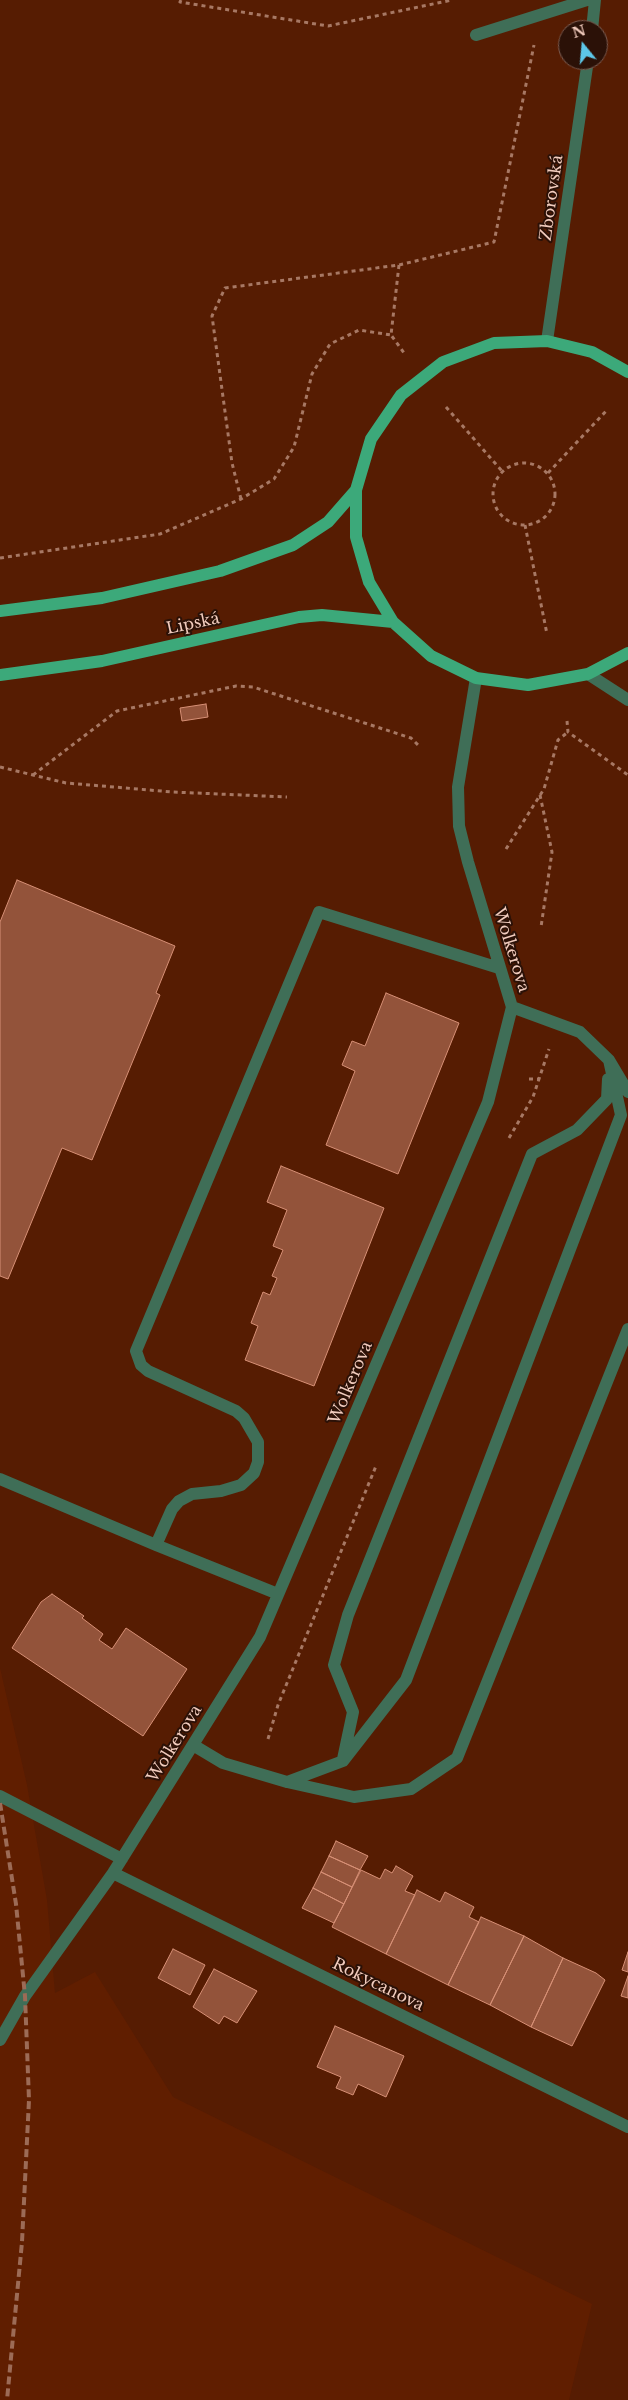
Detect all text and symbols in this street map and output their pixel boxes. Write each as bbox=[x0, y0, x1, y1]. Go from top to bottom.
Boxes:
north arrow bbox=[558, 20, 608, 70]
text: N bbox=[570, 21, 588, 42]
street label: Zborovská bbox=[536, 154, 568, 242]
street label: Lipská bbox=[165, 609, 221, 639]
street label: Wolkerova bbox=[489, 905, 533, 995]
street label: Wolkerova bbox=[325, 1339, 377, 1427]
street label: Wolkerova bbox=[144, 1702, 206, 1786]
street label: Rokycanova bbox=[329, 1955, 427, 2015]

